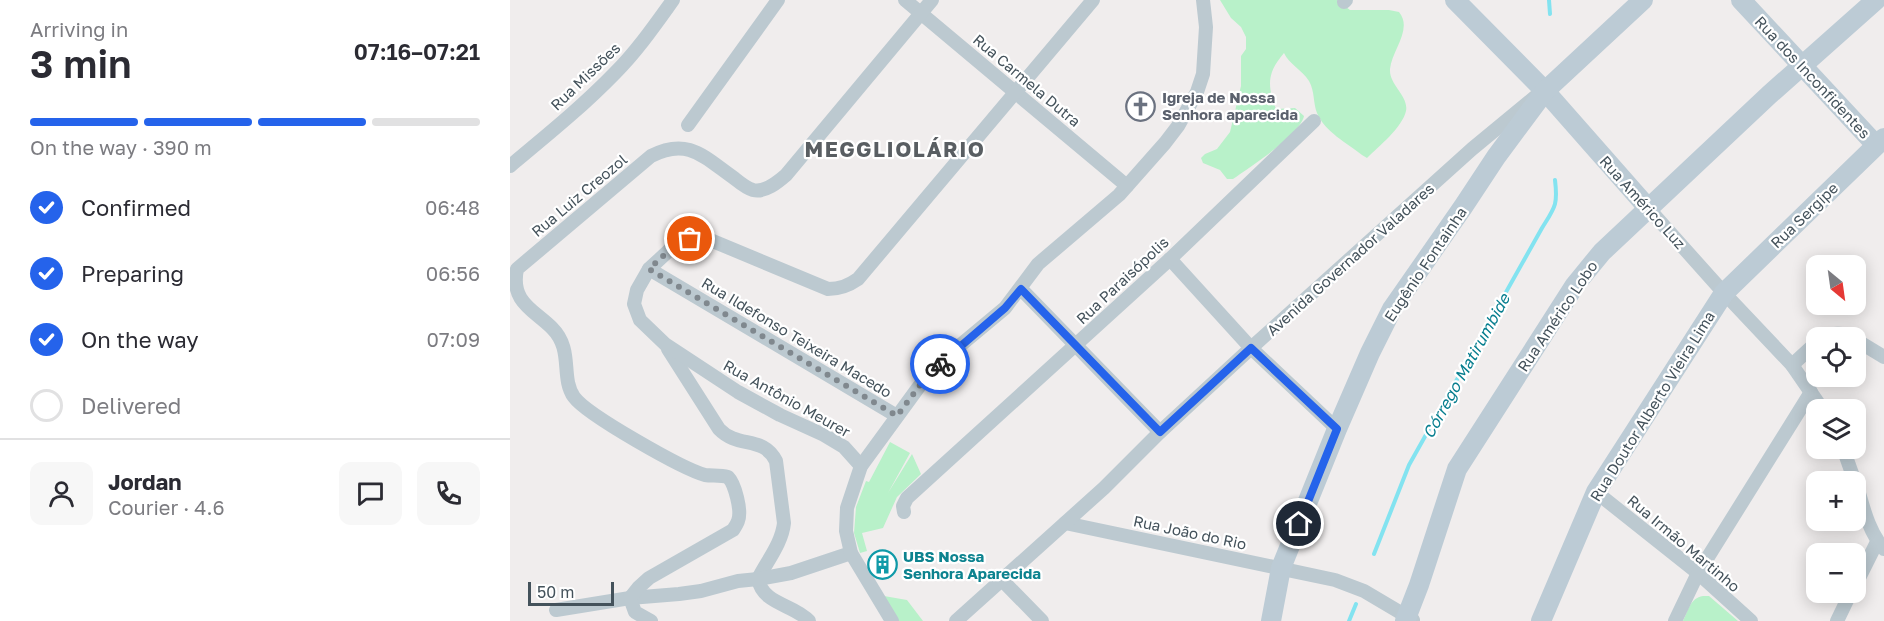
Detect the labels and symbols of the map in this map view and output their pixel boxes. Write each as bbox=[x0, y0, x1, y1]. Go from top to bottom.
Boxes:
street label: Rua dos Inconfidentes bbox=[1752, 12, 1874, 142]
street label: Rua Carmela Dutra bbox=[970, 30, 1084, 130]
street label: Rua Missões bbox=[546, 38, 624, 114]
place label: Igreja de Nossa Senhora aparecida bbox=[1162, 88, 1298, 123]
church icon: Igreja de Nossa Senhora aparecida bbox=[1125, 90, 1157, 122]
district label: MEGGLIOLÁRIO bbox=[804, 136, 986, 162]
street label: Rua Luiz Creozol bbox=[528, 150, 631, 240]
street label: Rua Américo Luz bbox=[1596, 152, 1690, 252]
street label: Rua Sergipe bbox=[1767, 178, 1842, 251]
street label: Avenida Governador Valadares bbox=[1263, 179, 1437, 339]
street label: Eugênio Fontainha bbox=[1380, 203, 1470, 325]
pin bbox=[664, 213, 715, 264]
street label: Rua Paraisópolis bbox=[1072, 233, 1172, 327]
north arrow bbox=[1806, 255, 1866, 315]
street label: Rua Américo Lobo bbox=[1513, 257, 1601, 375]
street label: Rua Ildefonso Teixeira Macedo bbox=[699, 273, 895, 401]
water label: Córrego Matirumbide bbox=[1418, 289, 1515, 442]
street label: Rua Doutor Alberto Vieira Lima bbox=[1586, 308, 1718, 504]
courier bbox=[910, 334, 970, 394]
street label: Rua Antônio Meurer bbox=[720, 356, 854, 440]
street label: Rua Irmão Martinho bbox=[1624, 491, 1744, 595]
pin bbox=[1273, 498, 1324, 549]
street label: Rua João do Rio bbox=[1132, 511, 1248, 553]
place label: UBS Nossa Senhora Aparecida bbox=[903, 547, 1041, 582]
building icon: UBS Nossa Senhora Aparecida bbox=[866, 549, 898, 581]
scale bar bbox=[528, 579, 614, 606]

